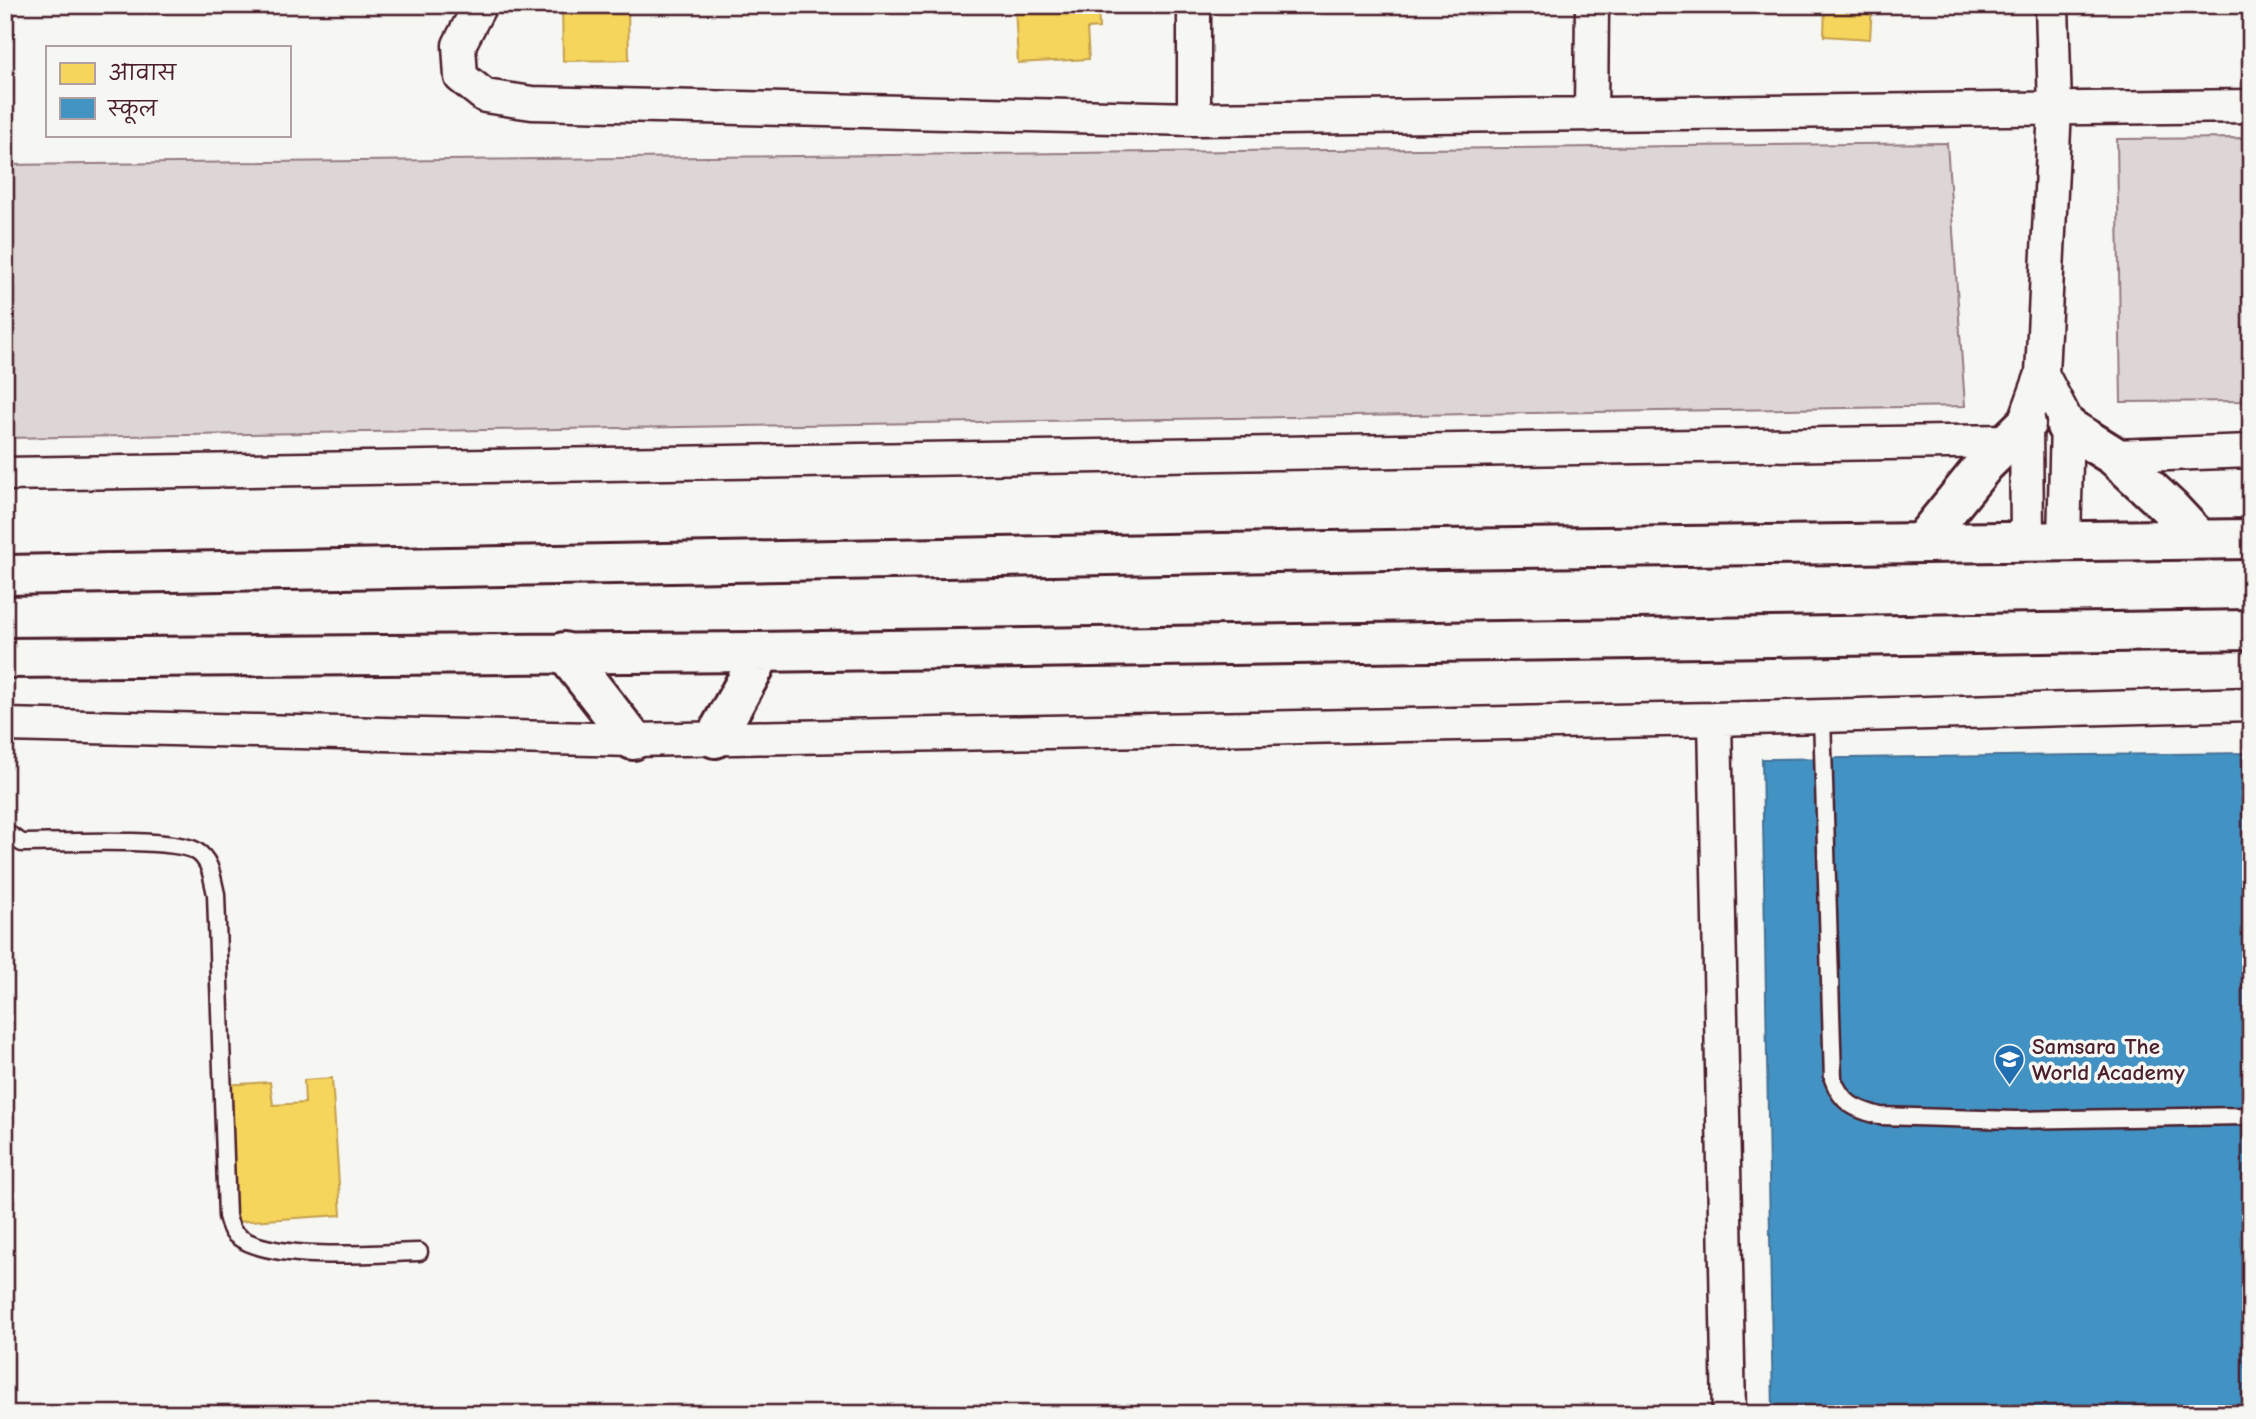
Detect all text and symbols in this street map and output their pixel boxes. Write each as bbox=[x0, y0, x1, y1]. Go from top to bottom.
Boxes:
legend bbox=[46, 46, 290, 136]
text: आवास bbox=[108, 61, 177, 85]
text: स्कूल bbox=[107, 97, 159, 125]
place label: Samsara The World Academy bbox=[2032, 1033, 2185, 1086]
school or university icon: Samsara The World Academy bbox=[1992, 1042, 2026, 1086]

